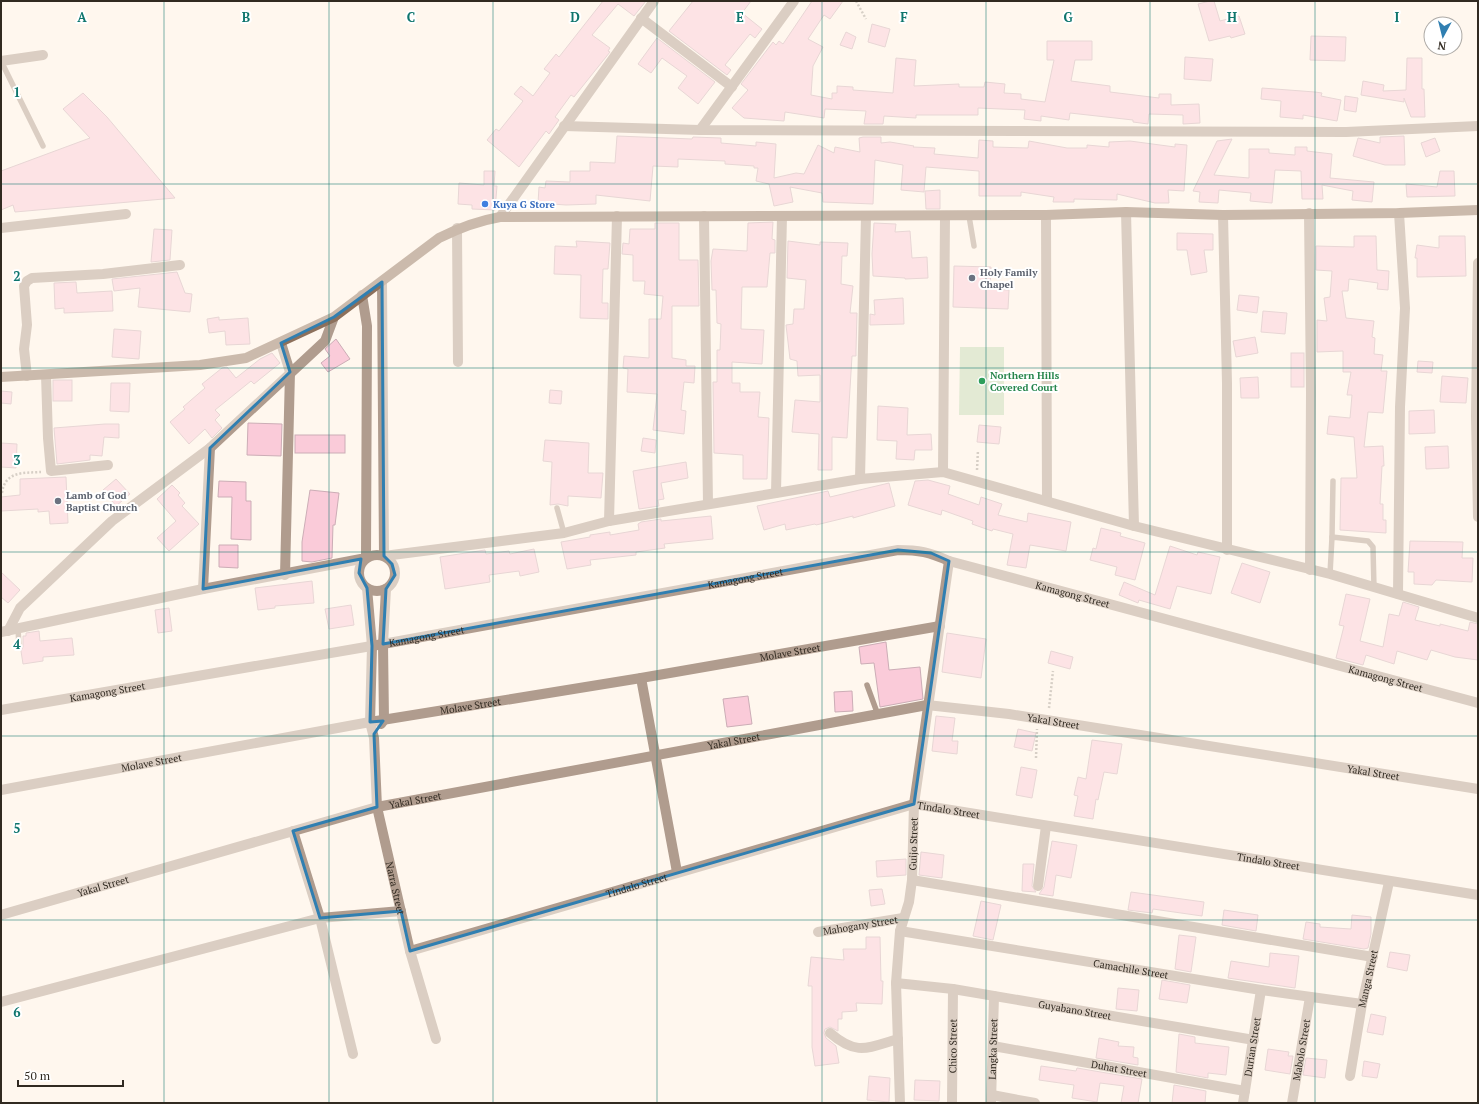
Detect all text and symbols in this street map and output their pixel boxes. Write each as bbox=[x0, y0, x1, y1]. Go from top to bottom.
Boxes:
text: A bbox=[77, 8, 87, 26]
text: B bbox=[242, 8, 250, 26]
text: C bbox=[407, 8, 415, 26]
text: D bbox=[570, 8, 580, 26]
text: E bbox=[736, 8, 744, 26]
text: F bbox=[900, 8, 908, 26]
text: G bbox=[1063, 8, 1073, 26]
text: H bbox=[1227, 8, 1237, 26]
text: I bbox=[1395, 8, 1400, 26]
north arrow bbox=[1423, 16, 1463, 56]
text: N bbox=[1436, 38, 1447, 53]
text: 1 bbox=[13, 83, 21, 101]
place label: Kuya G Store bbox=[493, 198, 555, 211]
marker: Kuya G Store bbox=[480, 199, 490, 209]
place label: Holy Family Chapel bbox=[980, 266, 1038, 291]
text: 2 bbox=[13, 267, 21, 285]
marker: Holy Family Chapel bbox=[967, 273, 977, 283]
place label: Northern Hills Covered Court bbox=[990, 369, 1060, 394]
marker: Northern Hills Covered Court bbox=[977, 376, 987, 386]
text: 3 bbox=[13, 451, 21, 469]
place label: Lamb of God Baptist Church bbox=[66, 489, 138, 514]
marker: Lamb of God Baptist Church bbox=[53, 496, 63, 506]
street label: Kamagong Street bbox=[707, 565, 784, 591]
street label: Kamagong Street bbox=[1034, 578, 1112, 610]
street label: Kamagong Street bbox=[388, 623, 466, 649]
text: 4 bbox=[13, 635, 21, 653]
street label: Molave Street bbox=[759, 640, 822, 664]
street label: Kamagong Street bbox=[1347, 662, 1425, 694]
street label: Kamagong Street bbox=[69, 679, 146, 705]
street label: Molave Street bbox=[439, 694, 502, 717]
street label: Yakal Street bbox=[1026, 710, 1081, 732]
street label: Yakal Street bbox=[706, 730, 761, 752]
street label: Molave Street bbox=[120, 750, 183, 774]
street label: Yakal Street bbox=[1346, 762, 1401, 783]
street label: Yakal Street bbox=[388, 789, 443, 811]
street label: Tindalo Street bbox=[916, 798, 981, 821]
street label: Guijo Street bbox=[906, 817, 920, 871]
text: 5 bbox=[13, 819, 21, 837]
street label: Tindalo Street bbox=[1236, 850, 1301, 873]
street label: Narra Street bbox=[383, 860, 408, 916]
street label: Tindalo Street bbox=[604, 870, 669, 900]
street label: Yakal Street bbox=[76, 872, 130, 899]
street label: Mahogany Street bbox=[822, 912, 899, 938]
street label: Manga Street bbox=[1355, 948, 1380, 1009]
street label: Camachile Street bbox=[1092, 956, 1170, 981]
street label: Guyabano Street bbox=[1037, 997, 1113, 1022]
text: 6 bbox=[13, 1003, 21, 1021]
street label: Durian Street bbox=[1241, 1016, 1263, 1077]
street label: Chico Street bbox=[946, 1018, 959, 1073]
street label: Langka Street bbox=[985, 1018, 1000, 1080]
street label: Mabolo Street bbox=[1289, 1018, 1313, 1082]
street label: Duhat Street bbox=[1090, 1057, 1148, 1080]
scale bar bbox=[18, 1062, 123, 1088]
text: 50 m bbox=[24, 1068, 51, 1083]

